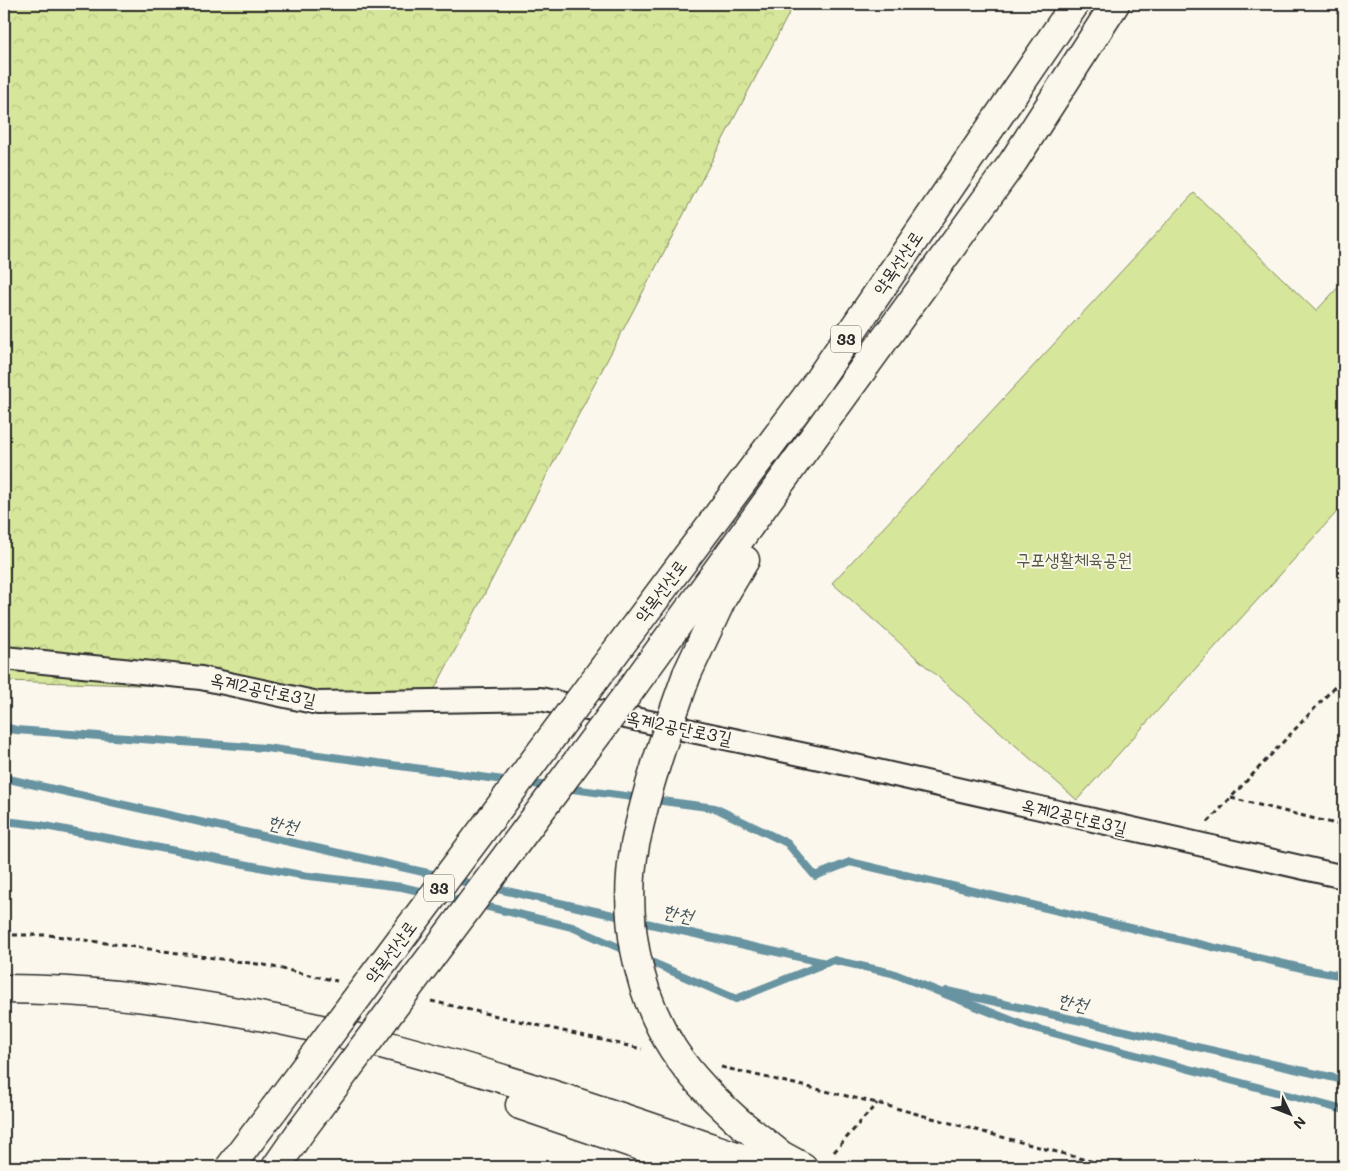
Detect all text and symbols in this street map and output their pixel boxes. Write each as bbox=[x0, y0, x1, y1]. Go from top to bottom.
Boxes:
street label: 약목선산로 bbox=[867, 226, 927, 299]
road number: 33 bbox=[831, 326, 861, 352]
park label: 구포생활체육공원 bbox=[1016, 547, 1132, 571]
street label: 약목선산로 bbox=[629, 554, 692, 627]
street label: 옥계2공단로3길 bbox=[208, 666, 319, 712]
street label: 옥계2공단로3길 bbox=[624, 704, 735, 750]
street label: 옥계2공단로3길 bbox=[1019, 792, 1130, 840]
water label: 한천 bbox=[265, 808, 302, 840]
road number: 33 bbox=[424, 874, 454, 901]
water label: 한천 bbox=[660, 897, 697, 929]
street label: 약목선산로 bbox=[359, 915, 422, 988]
water label: 한천 bbox=[1055, 986, 1092, 1018]
north arrow bbox=[1266, 1088, 1316, 1138]
text: N bbox=[1289, 1113, 1310, 1134]

